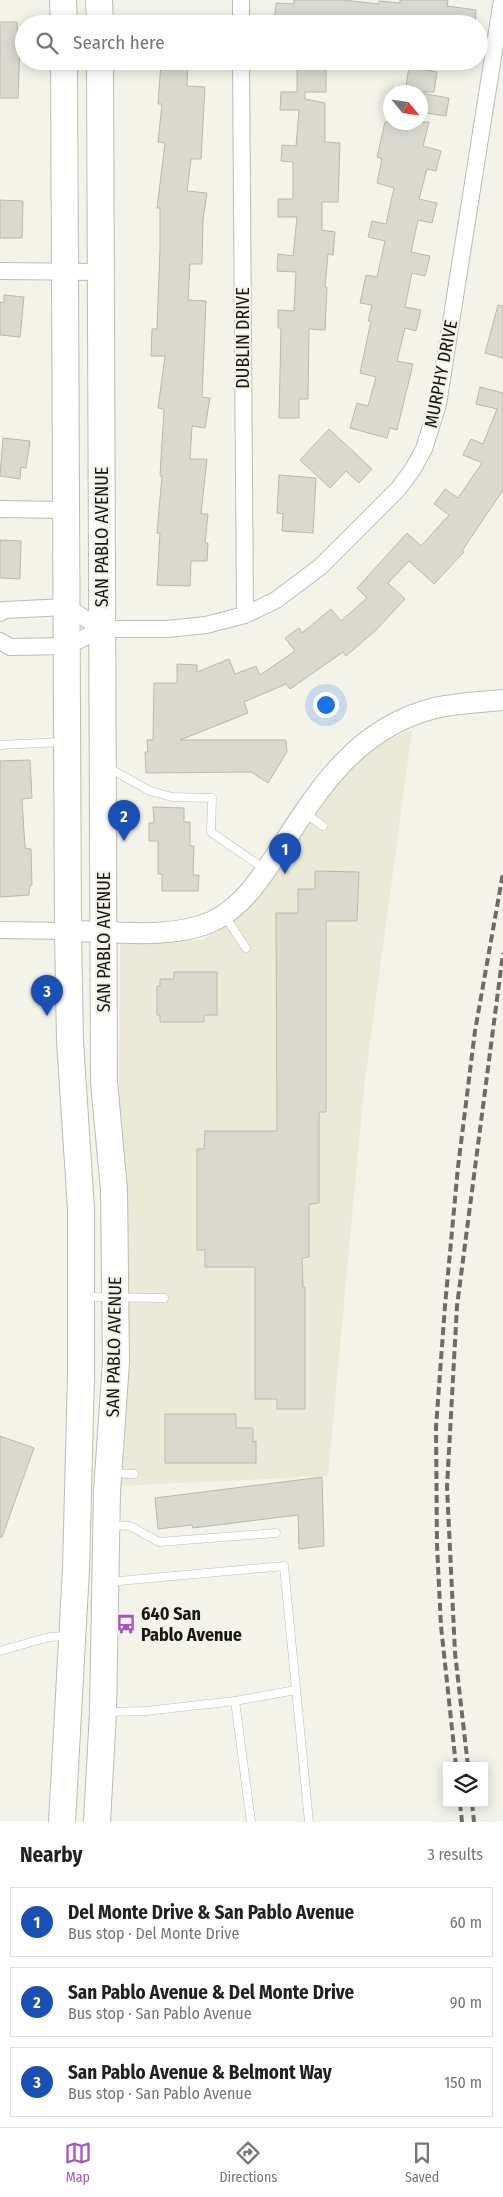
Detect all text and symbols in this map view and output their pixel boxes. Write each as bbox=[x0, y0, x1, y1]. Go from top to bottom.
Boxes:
search box bbox=[15, 15, 488, 70]
icon: search bbox=[33, 29, 61, 57]
text: Search here bbox=[73, 31, 165, 54]
north arrow bbox=[383, 85, 428, 130]
street label: DUBLIN DRIVE bbox=[232, 287, 254, 389]
street label: MURPHY DRIVE bbox=[420, 318, 462, 430]
street label: SAN PABLO AVENUE bbox=[91, 467, 113, 607]
your location bbox=[313, 692, 339, 718]
pin: 2 bbox=[108, 800, 140, 841]
pin: 1 bbox=[269, 833, 301, 874]
street label: SAN PABLO AVENUE bbox=[93, 872, 115, 1012]
pin: 3 bbox=[31, 975, 63, 1016]
street label: SAN PABLO AVENUE bbox=[102, 1277, 126, 1417]
place label: 640 San Pablo Avenue bbox=[141, 1603, 242, 1646]
bus stop icon: 640 San Pablo Avenue bbox=[115, 1613, 137, 1635]
map controls bbox=[443, 1762, 488, 1807]
button: layers bbox=[443, 1762, 488, 1807]
text: Nearby bbox=[20, 1842, 82, 1868]
text: 3 results bbox=[427, 1845, 483, 1864]
text: Del Monte Drive & San Pablo Avenue bbox=[68, 1901, 354, 1924]
text: 1 bbox=[34, 1913, 40, 1932]
text: 60 m bbox=[450, 1913, 482, 1932]
text: Bus stop · Del Monte Drive bbox=[68, 1924, 239, 1943]
text: San Pablo Avenue & Del Monte Drive bbox=[68, 1981, 354, 2004]
text: 2 bbox=[33, 1993, 41, 2012]
text: 90 m bbox=[450, 1993, 482, 2012]
text: Bus stop · San Pablo Avenue bbox=[68, 2004, 252, 2023]
text: San Pablo Avenue & Belmont Way bbox=[68, 2061, 332, 2084]
text: 3 bbox=[33, 2073, 41, 2092]
text: 150 m bbox=[444, 2073, 482, 2092]
text: Bus stop · San Pablo Avenue bbox=[68, 2084, 252, 2103]
tab: Map bbox=[64, 2139, 92, 2186]
tab: Directions bbox=[219, 2139, 277, 2186]
tab: Saved bbox=[405, 2139, 439, 2186]

